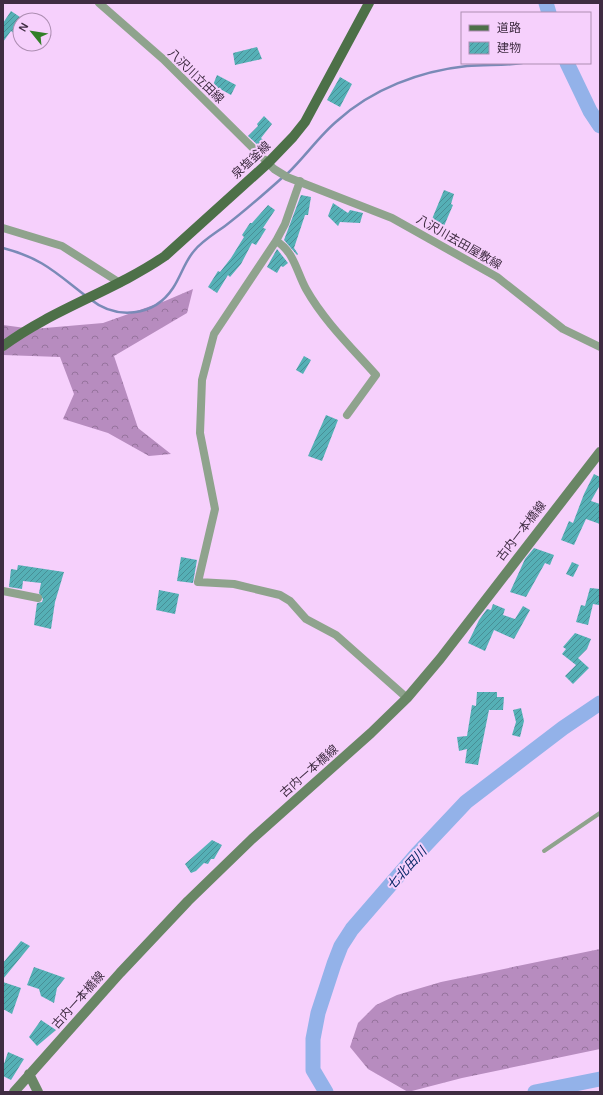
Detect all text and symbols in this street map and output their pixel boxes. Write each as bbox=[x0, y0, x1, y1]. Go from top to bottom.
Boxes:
north arrow bbox=[12, 12, 52, 52]
legend bbox=[461, 12, 591, 64]
text: N bbox=[16, 21, 31, 33]
text: 道路 bbox=[497, 21, 521, 35]
text: 建物 bbox=[497, 41, 521, 55]
street label: 八沢川立田線 bbox=[165, 46, 227, 106]
street label: 泉塩釜線 bbox=[229, 139, 273, 181]
street label: 八沢川去田屋敷線 bbox=[414, 212, 504, 272]
street label: 古内一本橋線 bbox=[493, 498, 549, 564]
street label: 古内一本橋線 bbox=[277, 742, 341, 800]
water label: 七北田川 bbox=[383, 843, 431, 893]
street label: 古内一本橋線 bbox=[49, 969, 107, 1031]

